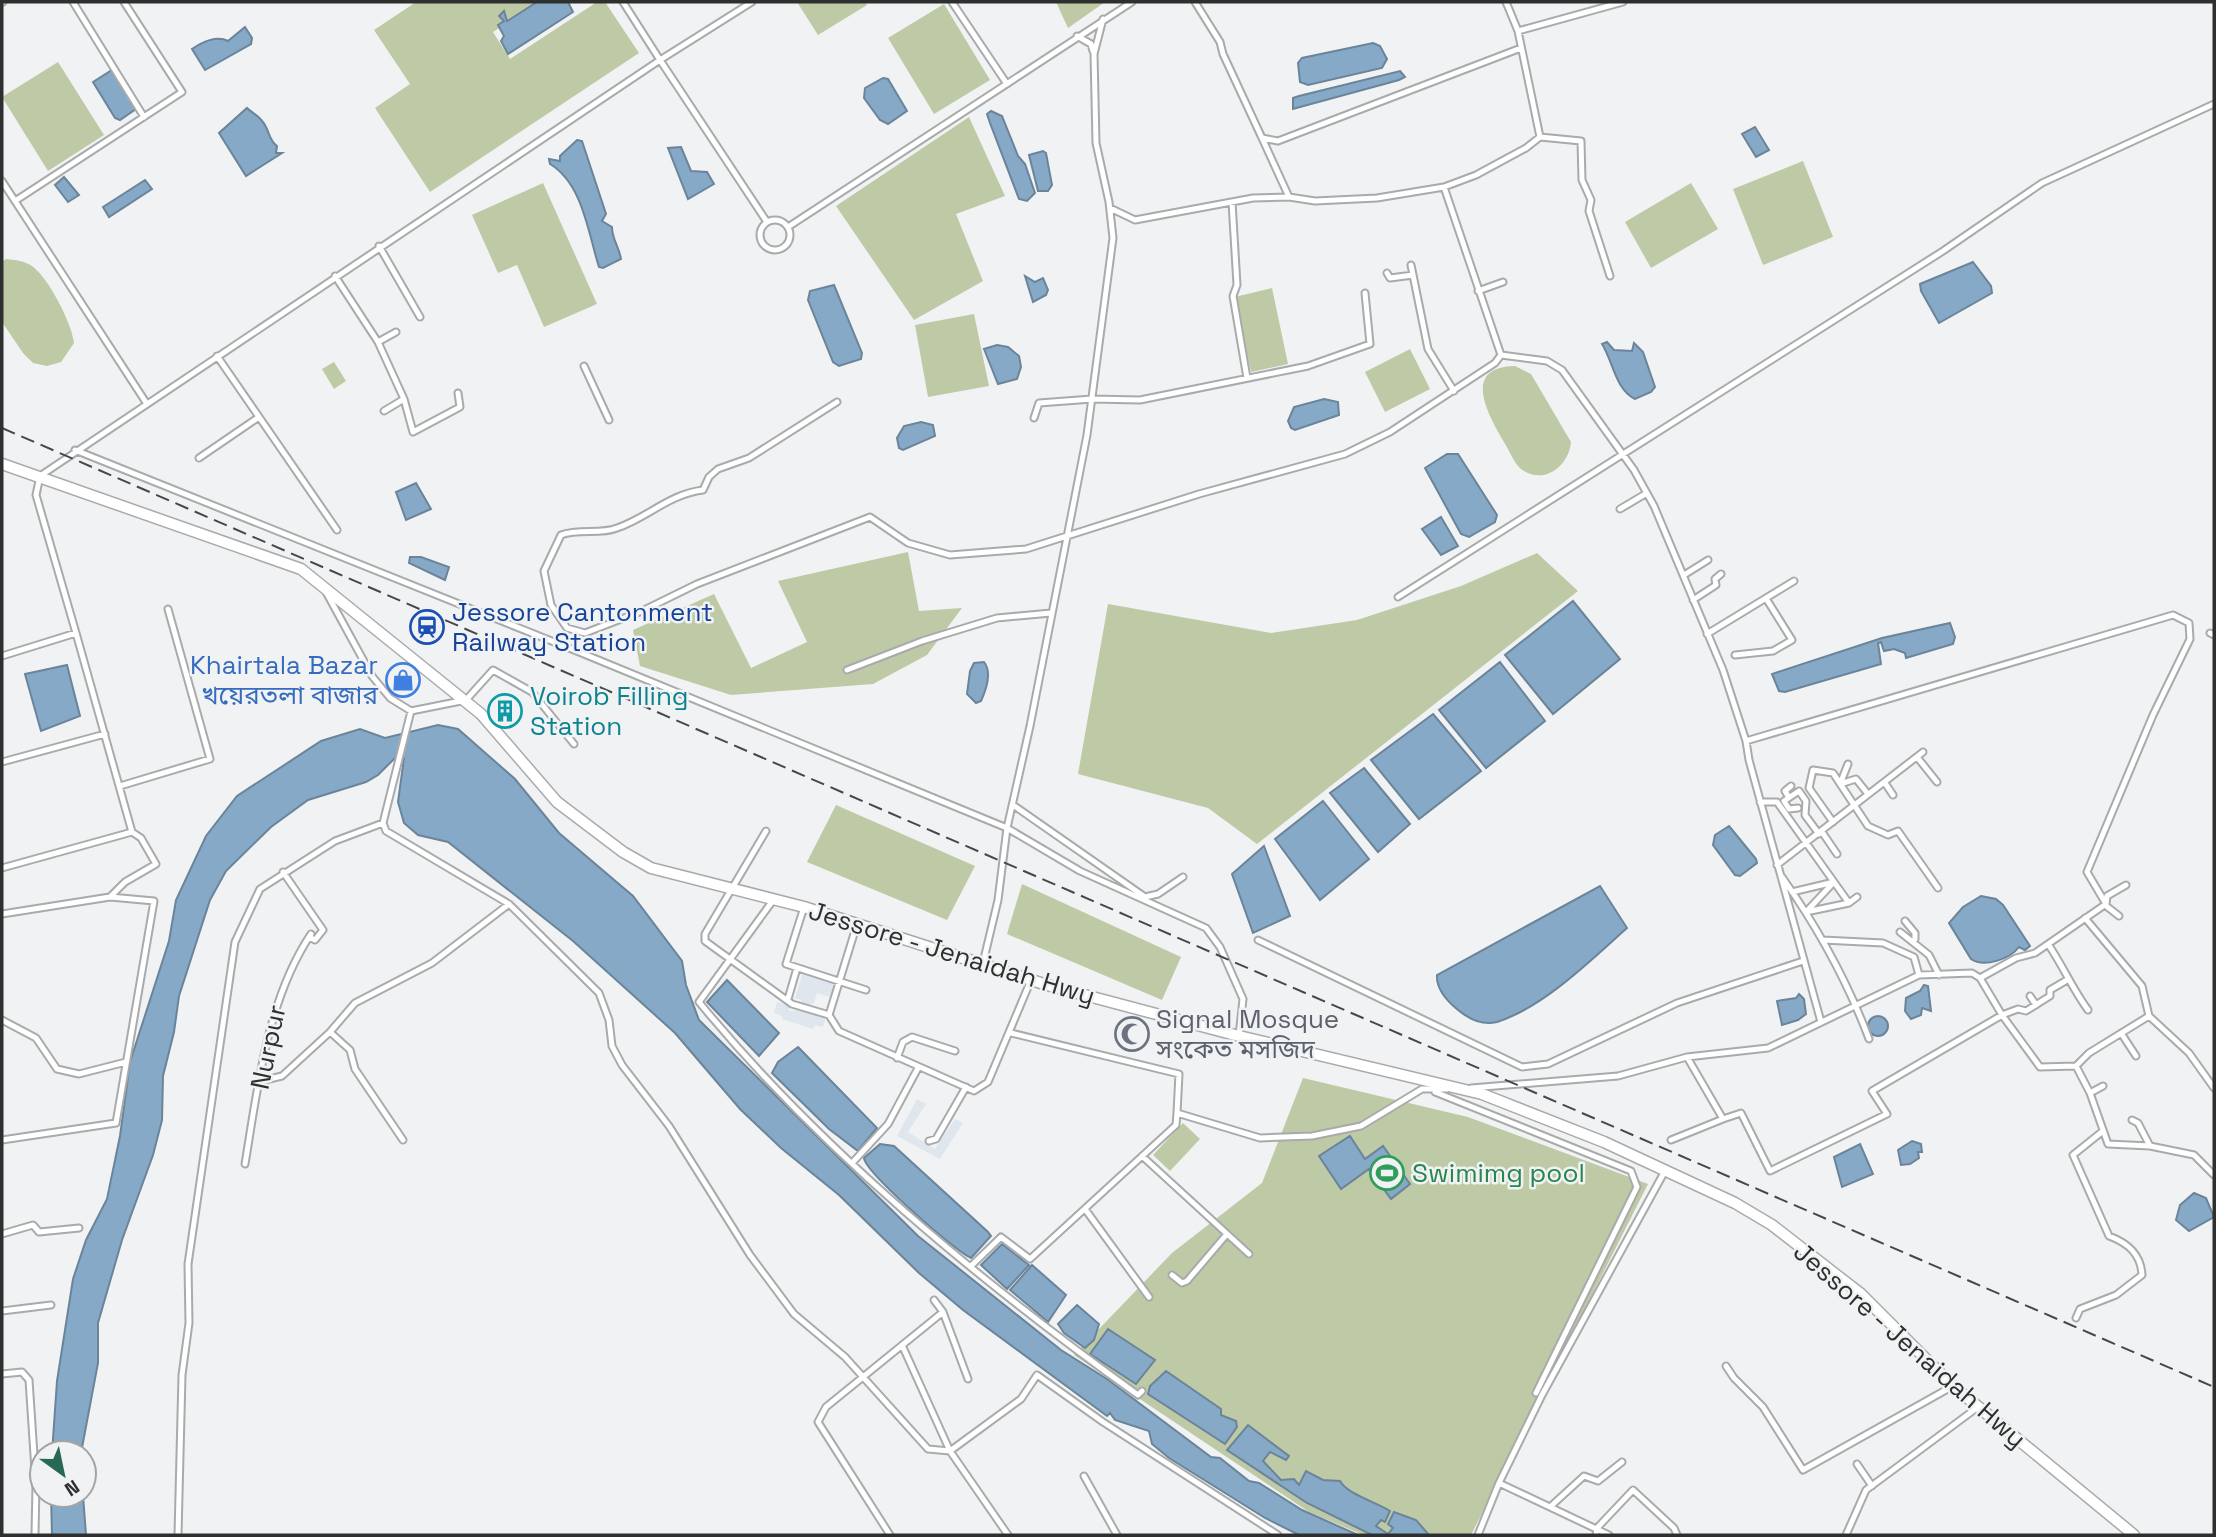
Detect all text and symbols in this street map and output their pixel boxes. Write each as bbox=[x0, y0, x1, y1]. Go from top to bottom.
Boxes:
place label: Jessore Cantonment Railway Station bbox=[452, 595, 713, 659]
station icon: Jessore Cantonment Railway Station bbox=[408, 608, 446, 646]
place label: Khairtala Bazar খয়েরতলা বাজার bbox=[190, 648, 378, 712]
shop icon: Khairtala Bazar খয়েরতলা বাজার bbox=[384, 661, 422, 699]
place label: Voirob Filling Station bbox=[530, 679, 689, 743]
building icon: Voirob Filling Station bbox=[486, 692, 524, 730]
street label: Jessore - Jenaidah Hwy bbox=[805, 893, 1099, 1013]
street label: Nurpur bbox=[242, 1002, 294, 1092]
place label: Signal Mosque সংকেত মসজিদ bbox=[1155, 1002, 1339, 1066]
mosque icon: Signal Mosque সংকেত মসজিদ bbox=[1113, 1015, 1151, 1053]
sports icon: Swimimg pool bbox=[1368, 1154, 1406, 1192]
place label: Swimimg pool bbox=[1412, 1156, 1585, 1190]
street label: Jessore - Jenaidah Hwy bbox=[1787, 1235, 2033, 1455]
north arrow bbox=[28, 1439, 98, 1509]
text: N bbox=[60, 1474, 84, 1502]

